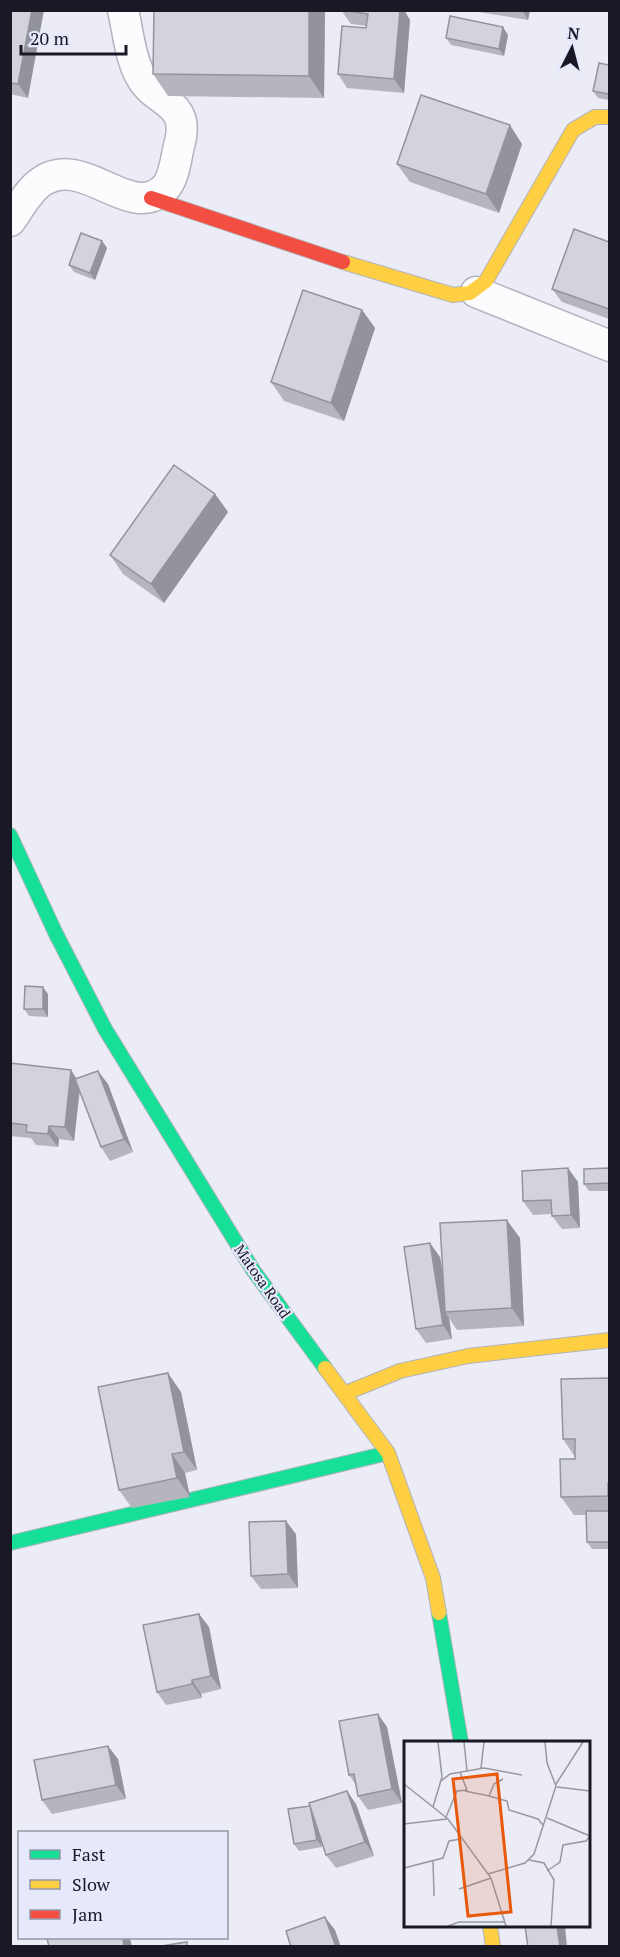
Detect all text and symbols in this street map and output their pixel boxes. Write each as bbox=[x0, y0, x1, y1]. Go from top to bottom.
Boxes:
scale bar bbox=[21, 18, 126, 56]
north arrow bbox=[542, 18, 602, 78]
text: N bbox=[566, 22, 581, 45]
text: 20 m bbox=[30, 26, 70, 50]
street label: Matosa Road bbox=[230, 1240, 296, 1322]
inset map bbox=[404, 1741, 590, 1927]
legend bbox=[18, 1831, 228, 1939]
text: Fast bbox=[72, 1842, 106, 1866]
text: Slow bbox=[72, 1872, 111, 1896]
text: Jam bbox=[72, 1902, 103, 1926]

